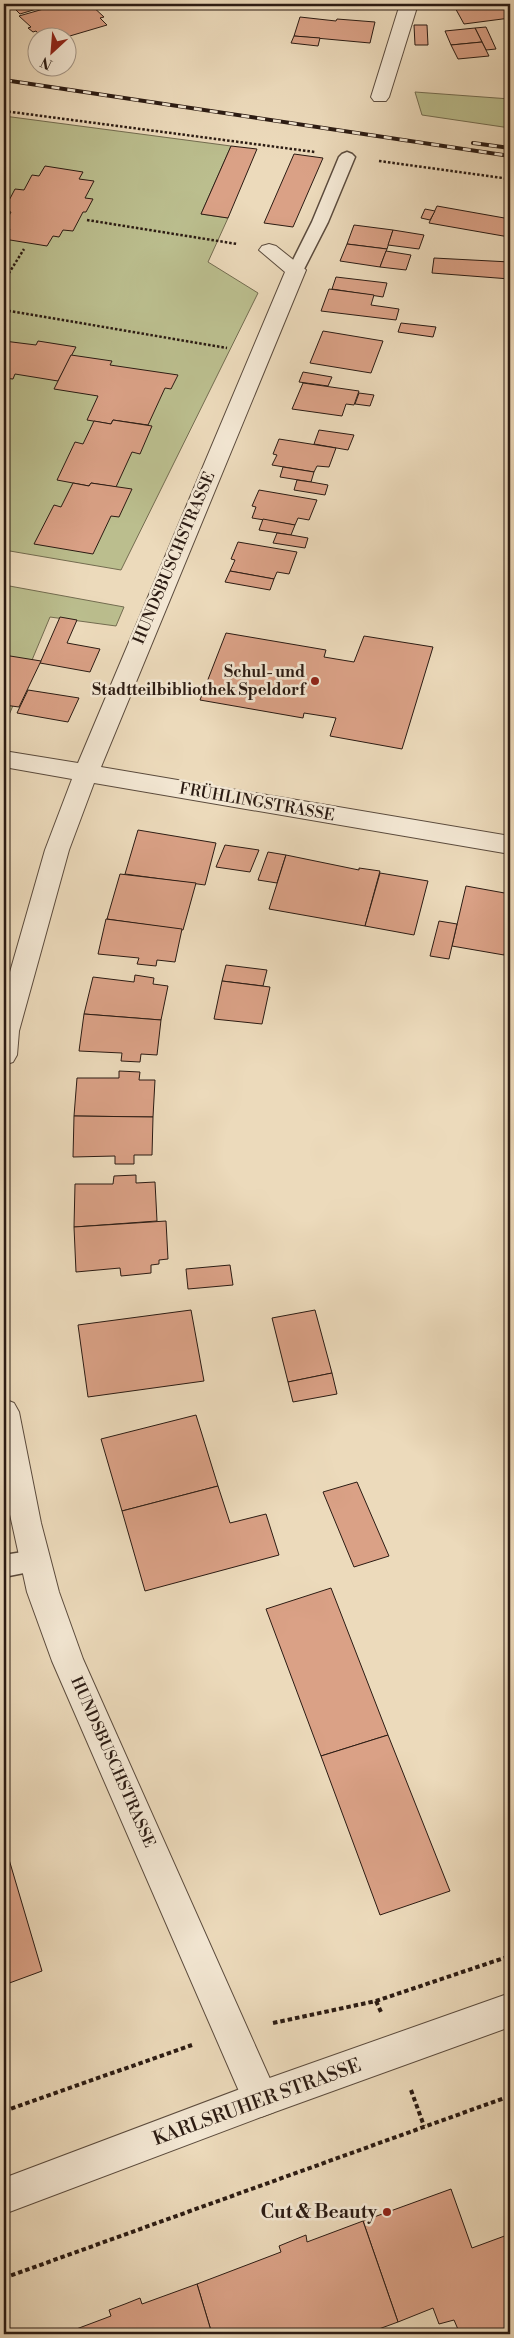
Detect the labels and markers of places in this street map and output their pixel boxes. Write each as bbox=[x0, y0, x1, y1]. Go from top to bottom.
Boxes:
place label: Schul- und Stadtteilbibliothek Speldorf bbox=[92, 662, 307, 700]
marker: Schul- und Stadtteilbibliothek Speldorf bbox=[309, 675, 321, 687]
place label: Cut & Beauty bbox=[261, 2200, 377, 2224]
marker: Cut & Beauty bbox=[381, 2206, 393, 2218]

